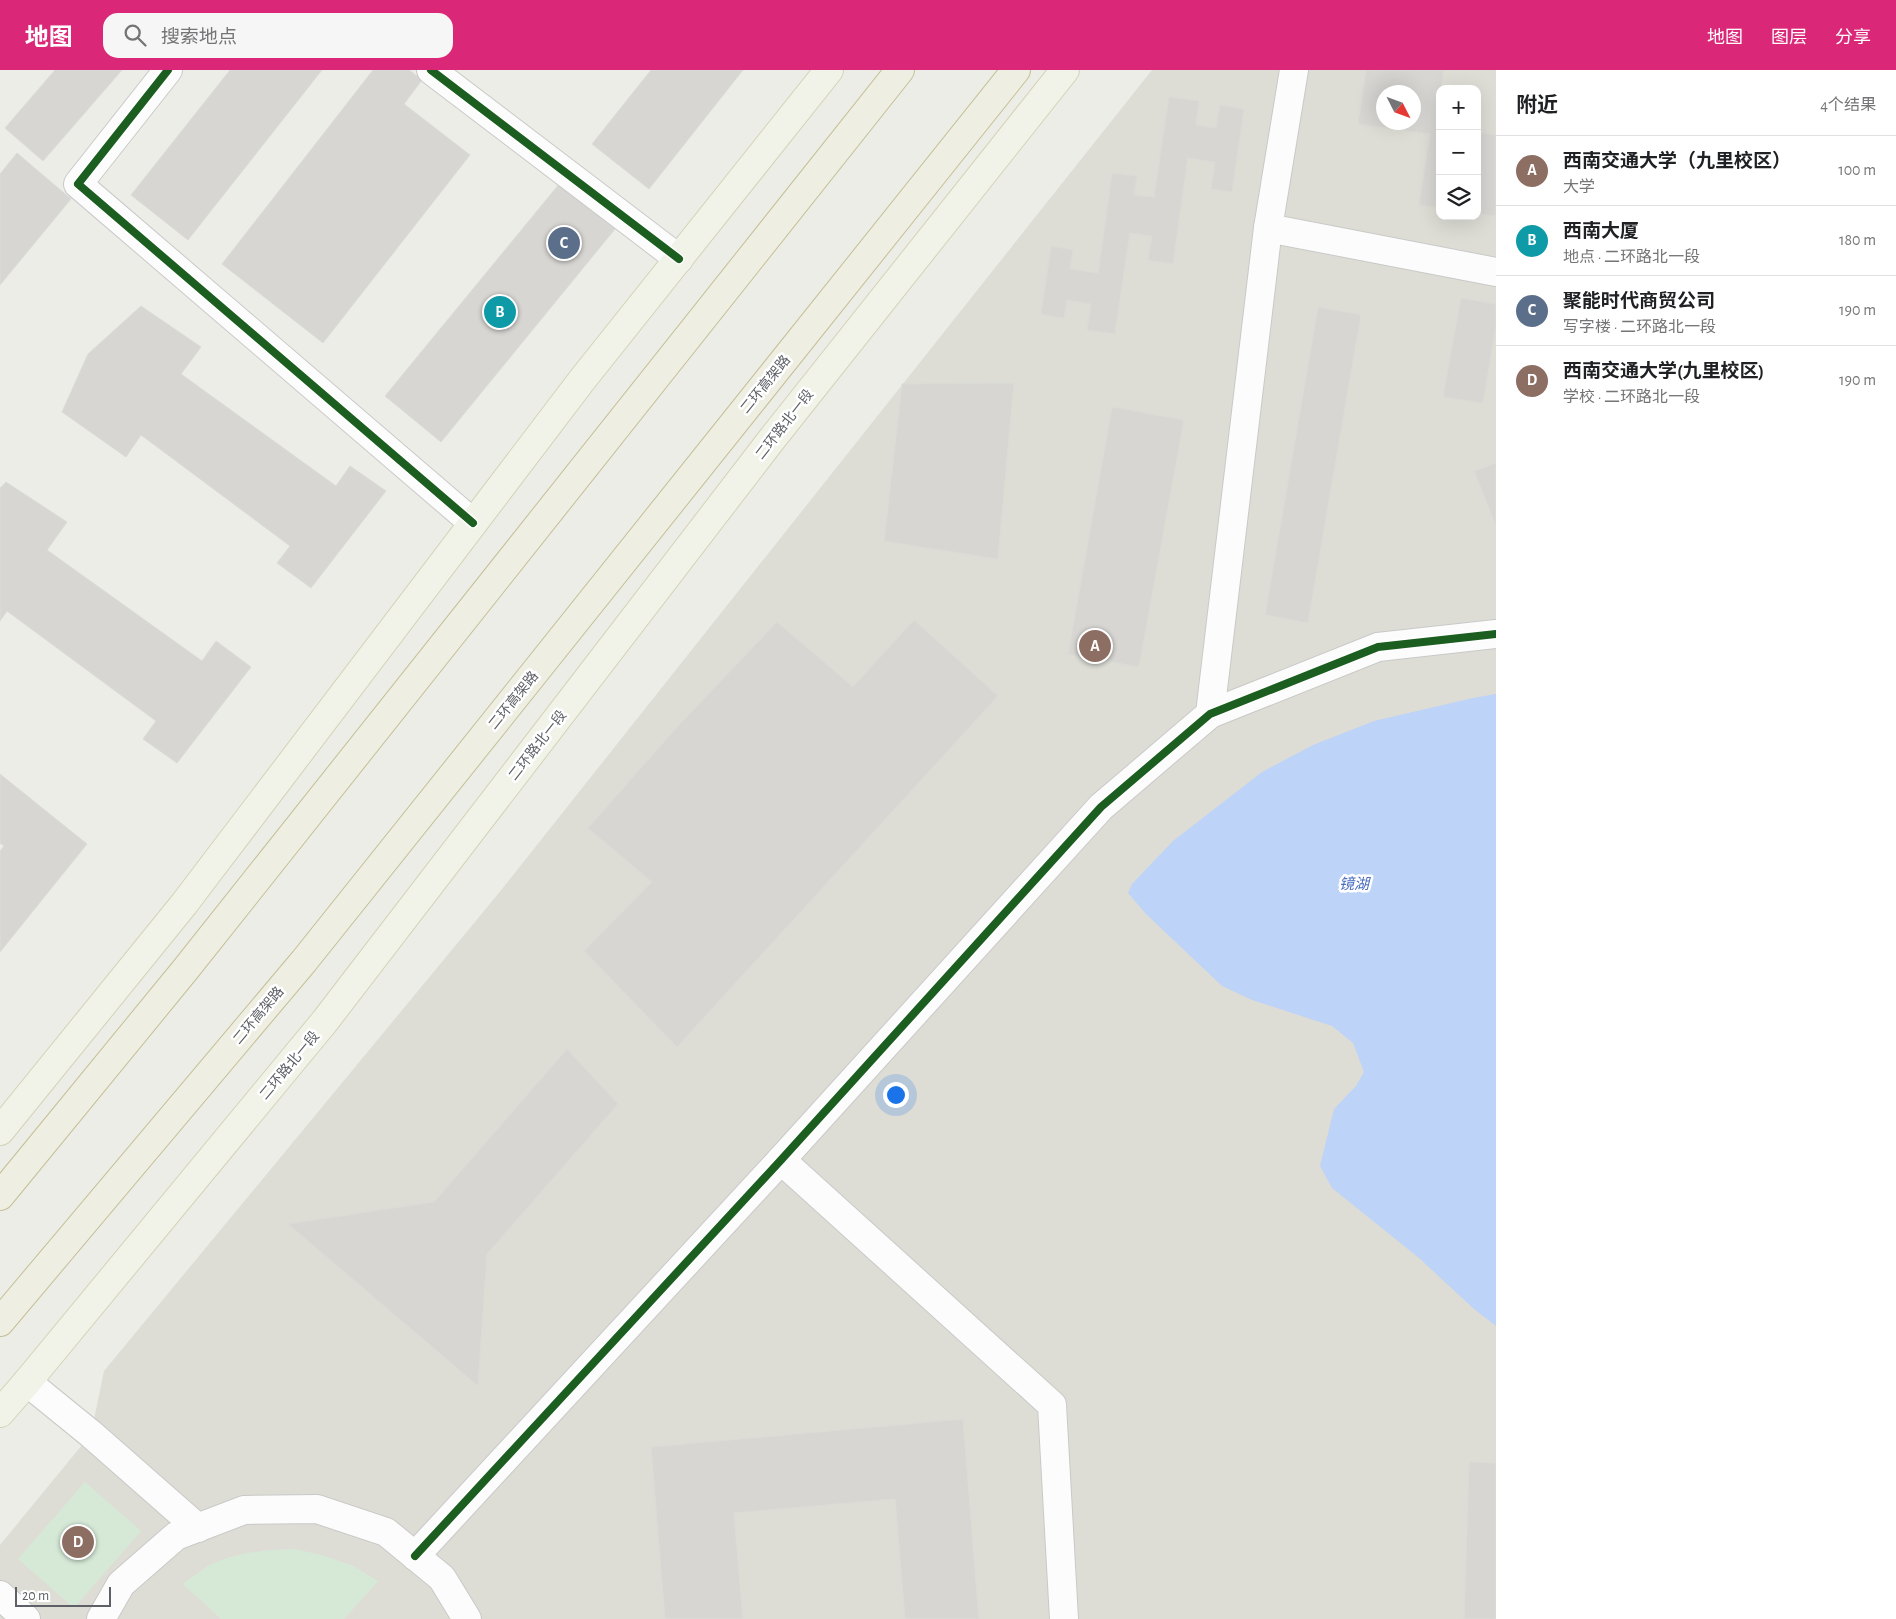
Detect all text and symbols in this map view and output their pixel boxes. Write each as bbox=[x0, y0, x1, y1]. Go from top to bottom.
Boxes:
search box bbox=[103, 13, 453, 58]
icon: search bbox=[121, 21, 149, 49]
text: 地图 bbox=[25, 26, 73, 50]
text: 搜索地点 bbox=[161, 28, 237, 47]
text: 地图 bbox=[1707, 29, 1743, 47]
text: 图层 bbox=[1771, 29, 1807, 47]
text: 分享 bbox=[1835, 29, 1871, 47]
north arrow bbox=[1376, 85, 1421, 130]
map controls bbox=[1436, 85, 1481, 220]
button: + bbox=[1436, 85, 1481, 130]
text: 附近 bbox=[1516, 95, 1558, 116]
text: 4个结果 bbox=[1820, 97, 1876, 113]
button: − bbox=[1436, 130, 1481, 175]
text: 西南交通大学（九里校区） bbox=[1563, 152, 1791, 171]
text: A bbox=[1527, 162, 1537, 178]
text: 100 m bbox=[1838, 162, 1876, 178]
button: layers bbox=[1436, 175, 1481, 220]
text: 大学 bbox=[1563, 179, 1595, 195]
text: 西南大厦 bbox=[1563, 222, 1639, 241]
pin: C bbox=[548, 224, 580, 262]
text: B bbox=[1527, 232, 1537, 248]
text: 180 m bbox=[1839, 232, 1876, 248]
text: 地点 · 二环路北一段 bbox=[1563, 249, 1700, 265]
text: 聚能时代商贸公司 bbox=[1563, 292, 1715, 311]
pin: B bbox=[484, 293, 516, 331]
text: C bbox=[1528, 302, 1536, 318]
text: 190 m bbox=[1839, 302, 1876, 318]
text: 写字楼 · 二环路北一段 bbox=[1563, 319, 1716, 335]
street label: 二环高架路 bbox=[738, 352, 793, 416]
text: 西南交通大学(九里校区) bbox=[1563, 362, 1764, 381]
text: D bbox=[1527, 372, 1537, 388]
text: 190 m bbox=[1839, 372, 1876, 388]
street label: 二环路北一段 bbox=[752, 386, 816, 462]
text: 学校 · 二环路北一段 bbox=[1563, 389, 1700, 405]
pin: A bbox=[1079, 627, 1111, 665]
street label: 二环高架路 bbox=[486, 668, 541, 732]
street label: 二环路北一段 bbox=[505, 707, 569, 783]
water label: 镜湖 bbox=[1339, 876, 1371, 892]
street label: 二环高架路 bbox=[230, 984, 287, 1047]
street label: 二环路北一段 bbox=[256, 1028, 322, 1102]
your location bbox=[883, 1082, 909, 1108]
pin: D bbox=[62, 1523, 94, 1561]
scale bar bbox=[15, 1584, 111, 1607]
text: 20 m bbox=[22, 1589, 49, 1603]

